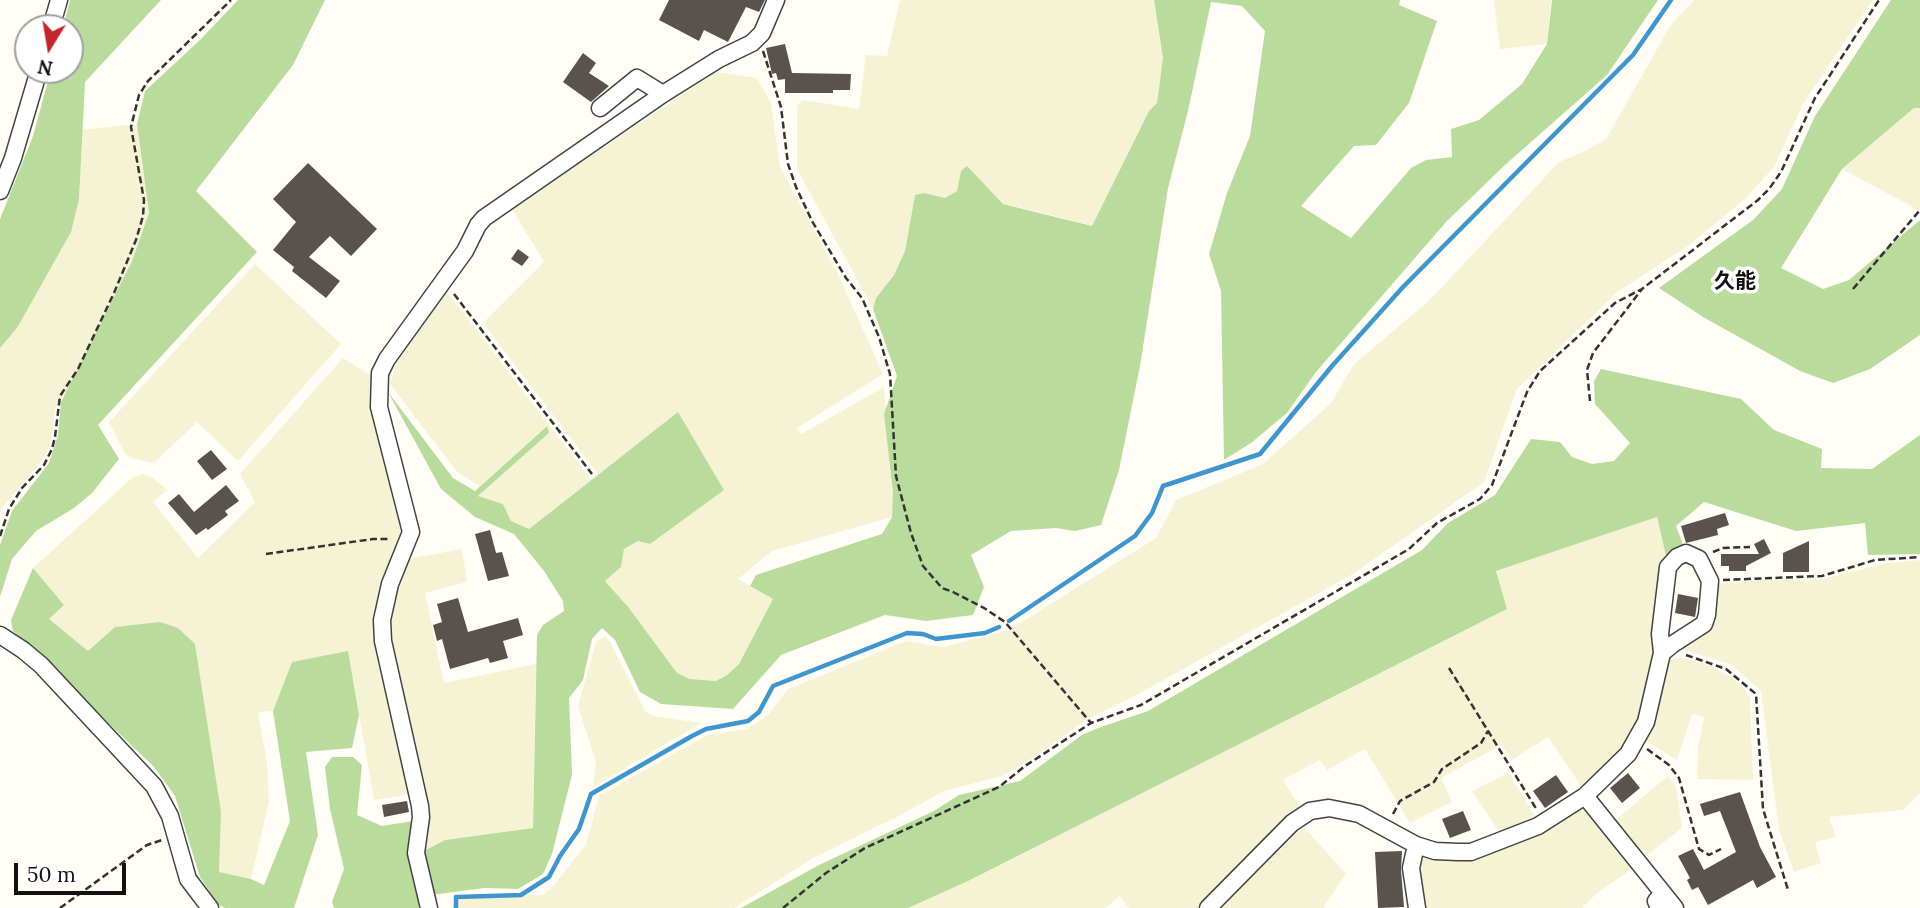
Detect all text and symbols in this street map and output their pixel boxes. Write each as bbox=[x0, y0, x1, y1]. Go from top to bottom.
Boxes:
north arrow bbox=[14, 14, 84, 84]
text: N bbox=[36, 54, 55, 81]
district label: 久能 bbox=[1714, 269, 1756, 295]
scale bar bbox=[18, 848, 130, 892]
text: 50 m bbox=[27, 861, 76, 888]

